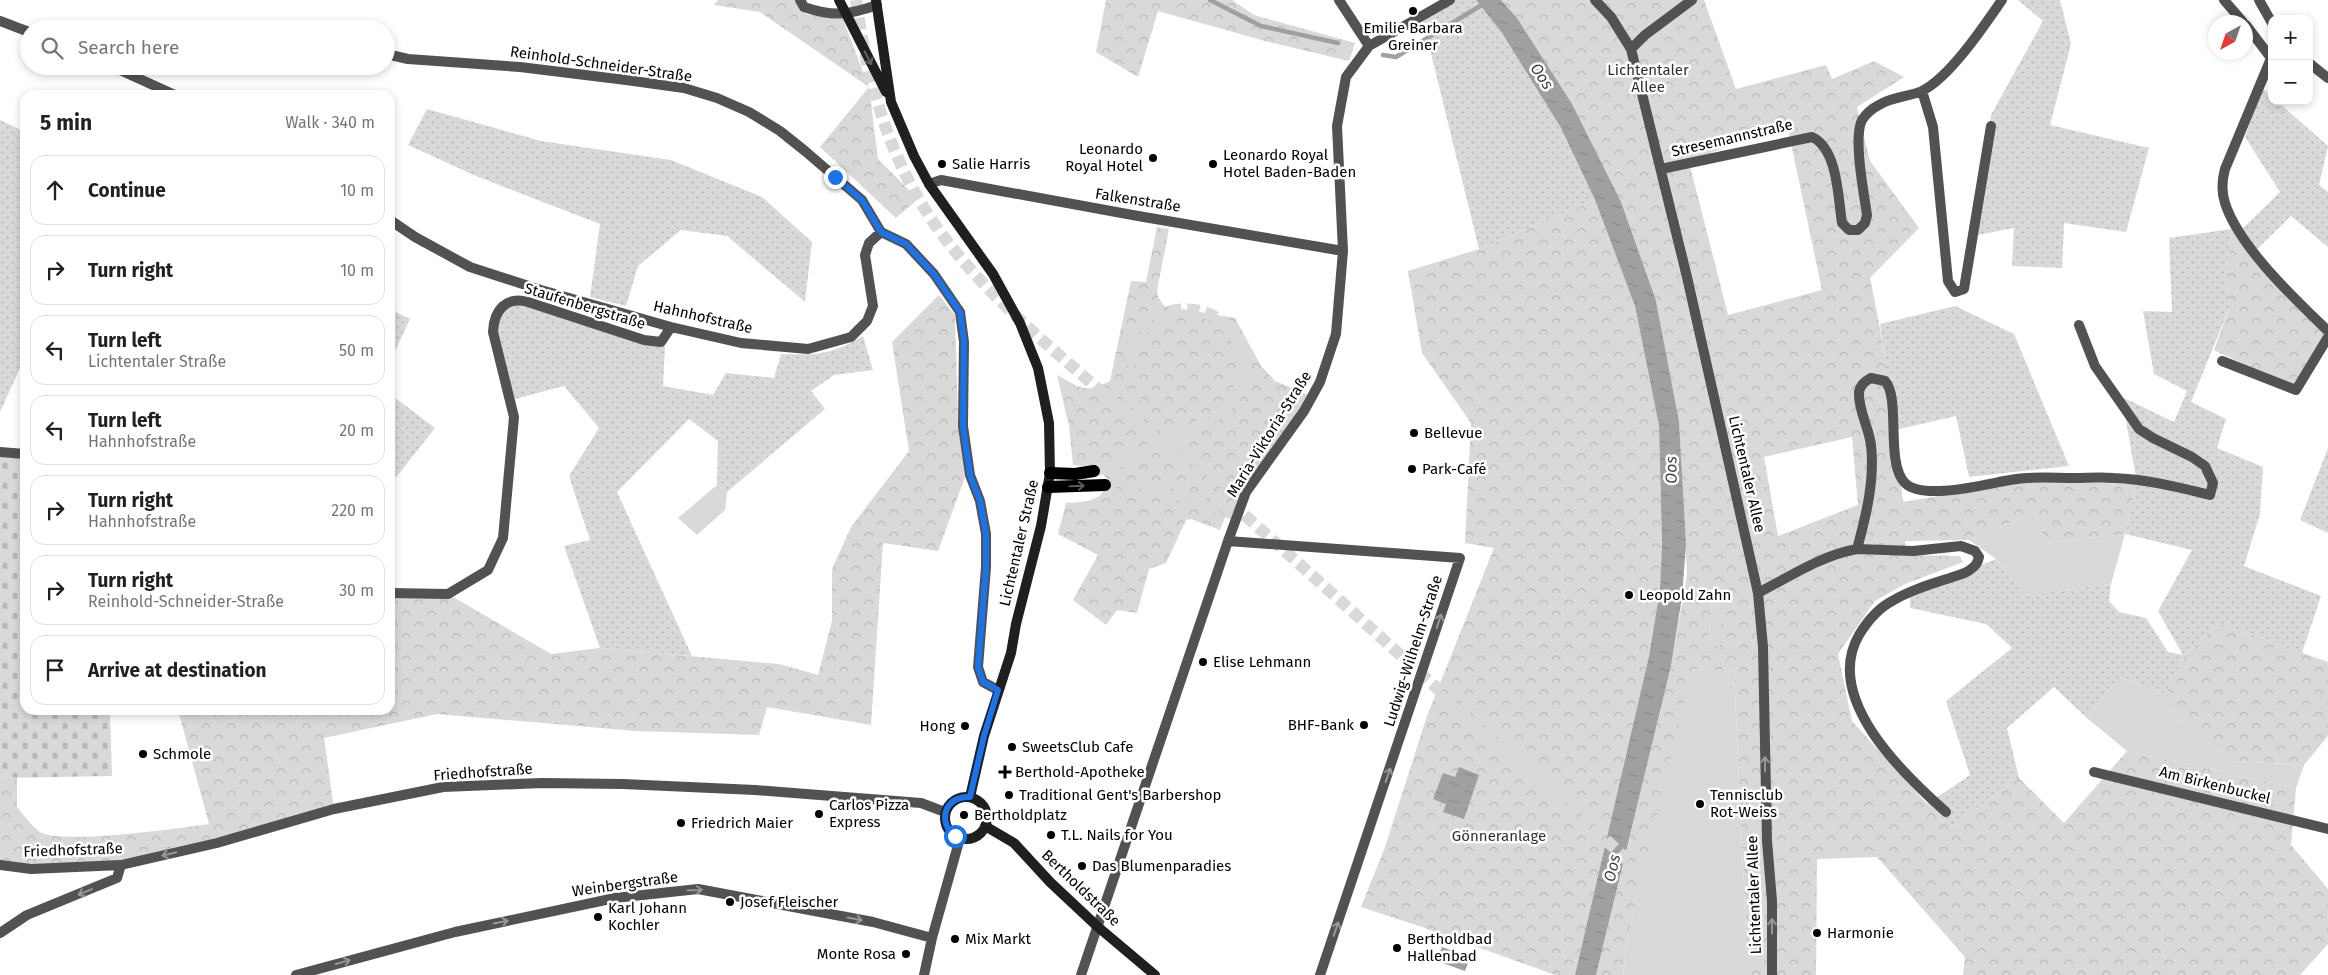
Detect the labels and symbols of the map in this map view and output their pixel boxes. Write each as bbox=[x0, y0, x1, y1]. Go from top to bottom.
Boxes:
marker: Emilie Barbara Greiner bbox=[1407, 5, 1419, 17]
north arrow bbox=[2208, 15, 2253, 60]
place label: Emilie Barbara Greiner bbox=[1363, 19, 1463, 54]
street label: Reinhold-Schneider-Straße bbox=[509, 42, 693, 86]
one-way arrow bbox=[864, 50, 873, 65]
water label: Oos bbox=[1526, 59, 1558, 93]
park label: Lichtentaler Allee bbox=[1607, 61, 1689, 96]
street label: Stresemannstraße bbox=[1670, 115, 1794, 161]
place label: Leonardo Royal Hotel bbox=[1065, 140, 1144, 175]
place label: Leonardo Royal Hotel Baden-Baden bbox=[1223, 146, 1356, 181]
marker: Leonardo Royal Hotel bbox=[1147, 152, 1159, 164]
place label: Salie Harris bbox=[952, 155, 1030, 173]
marker: Salie Harris bbox=[936, 158, 948, 170]
marker: Leonardo Royal Hotel Baden-Baden bbox=[1207, 158, 1219, 170]
route end bbox=[824, 166, 847, 189]
street label: Falkenstraße bbox=[1094, 184, 1182, 216]
street label: Staufenbergstraße bbox=[522, 279, 648, 333]
street label: Hahnhofstraße bbox=[652, 297, 754, 337]
street label: Maria-Viktoria-Straße bbox=[1223, 368, 1315, 500]
street label: Lichtentaler Allee bbox=[1725, 414, 1769, 534]
place label: Bellevue bbox=[1424, 424, 1482, 442]
marker: Bellevue bbox=[1408, 427, 1420, 439]
water label: Oos bbox=[1661, 456, 1681, 484]
place label: Park-Café bbox=[1422, 460, 1487, 478]
marker: Park-Café bbox=[1406, 463, 1418, 475]
street label: Lichtentaler Straße bbox=[996, 478, 1042, 608]
one-way arrow bbox=[1068, 481, 1084, 490]
street label: Ludwig-Wilhelm-Straße bbox=[1380, 573, 1446, 729]
place label: Leopold Zahn bbox=[1639, 586, 1731, 604]
marker: Leopold Zahn bbox=[1623, 589, 1635, 601]
one-way arrow bbox=[1435, 613, 1445, 629]
place label: Elise Lehmann bbox=[1213, 653, 1311, 671]
marker: Elise Lehmann bbox=[1197, 656, 1209, 668]
place label: BHF-Bank bbox=[1288, 716, 1354, 734]
place label: Hong bbox=[919, 717, 955, 735]
marker: BHF-Bank bbox=[1358, 719, 1370, 731]
marker: Hong bbox=[959, 720, 971, 732]
place label: SweetsClub Cafe bbox=[1022, 738, 1133, 756]
marker: SweetsClub Cafe bbox=[1006, 741, 1018, 753]
place label: Schmole bbox=[153, 745, 211, 763]
marker: Schmole bbox=[137, 748, 149, 760]
one-way arrow bbox=[1760, 756, 1770, 772]
street label: Friedhofstraße bbox=[433, 760, 533, 784]
street label: Am Birkenbuckel bbox=[2158, 762, 2273, 808]
place label: Berthold-Apotheke bbox=[1015, 763, 1145, 781]
marker: Berthold-Apotheke bbox=[999, 766, 1011, 778]
one-way arrow bbox=[1384, 768, 1393, 783]
place label: Traditional Gent's Barbershop bbox=[1019, 786, 1221, 804]
place label: Tennisclub Rot-Weiss bbox=[1710, 786, 1783, 821]
marker: Traditional Gent's Barbershop bbox=[1003, 789, 1015, 801]
place label: Carlos Pizza Express bbox=[829, 796, 909, 831]
marker: Tennisclub Rot-Weiss bbox=[1694, 798, 1706, 810]
place label: Bertholdplatz bbox=[974, 806, 1067, 824]
marker: Carlos Pizza Express bbox=[813, 808, 825, 820]
marker: Bertholdplatz bbox=[958, 809, 970, 821]
place label: Friedrich Maier bbox=[691, 814, 793, 832]
marker: Friedrich Maier bbox=[675, 817, 687, 829]
route start bbox=[944, 825, 967, 848]
place label: T.L. Nails for You bbox=[1061, 826, 1173, 844]
park label: Gönneranlage bbox=[1452, 827, 1546, 845]
marker: T.L. Nails for You bbox=[1045, 829, 1057, 841]
street label: Lichtentaler Allee bbox=[1743, 835, 1765, 955]
street label: Friedhofstraße bbox=[23, 839, 123, 861]
street label: Bertholdstraße bbox=[1038, 846, 1124, 930]
one-way arrow bbox=[162, 850, 178, 859]
water label: Oos bbox=[1600, 852, 1624, 884]
place label: Das Blumenparadies bbox=[1092, 857, 1231, 875]
marker: Das Blumenparadies bbox=[1076, 860, 1088, 872]
street label: Weinbergstraße bbox=[571, 868, 679, 900]
one-way arrow bbox=[687, 886, 703, 895]
one-way arrow bbox=[77, 888, 93, 897]
place label: Josef Fleischer bbox=[740, 893, 839, 911]
marker: Josef Fleischer bbox=[724, 896, 736, 908]
place label: Karl Johann Kochler bbox=[608, 899, 687, 934]
marker: Karl Johann Kochler bbox=[592, 911, 604, 923]
one-way arrow bbox=[846, 915, 862, 924]
one-way arrow bbox=[492, 917, 508, 926]
one-way arrow bbox=[1767, 919, 1777, 935]
one-way arrow bbox=[1332, 921, 1341, 937]
place label: Harmonie bbox=[1827, 924, 1894, 942]
marker: Harmonie bbox=[1811, 927, 1823, 939]
place label: Mix Markt bbox=[965, 930, 1031, 948]
place label: Bertholdbad Hallenbad bbox=[1407, 930, 1492, 965]
marker: Mix Markt bbox=[949, 933, 961, 945]
marker: Bertholdbad Hallenbad bbox=[1391, 942, 1403, 954]
place label: Monte Rosa bbox=[817, 945, 896, 963]
marker: Monte Rosa bbox=[900, 948, 912, 960]
one-way arrow bbox=[335, 957, 351, 967]

